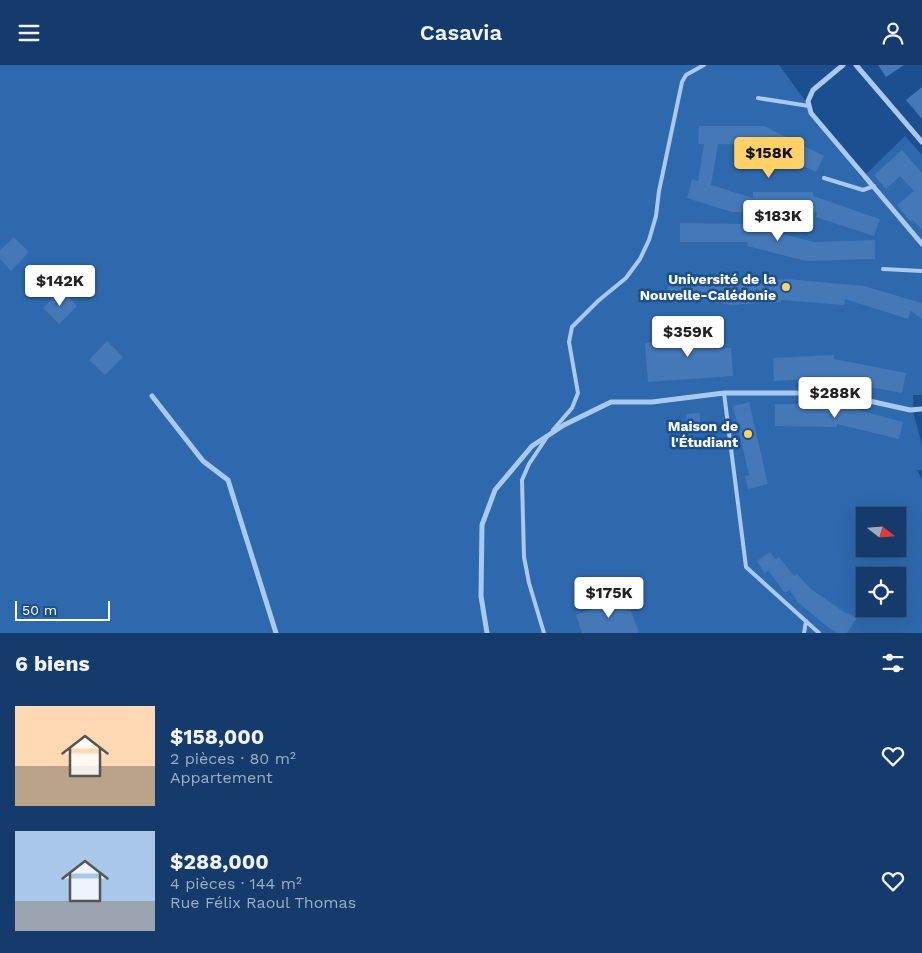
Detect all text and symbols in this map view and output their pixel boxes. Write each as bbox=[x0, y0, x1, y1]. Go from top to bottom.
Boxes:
icon: menu bbox=[15, 19, 43, 47]
icon: person bbox=[879, 19, 907, 47]
text: Casavia bbox=[420, 20, 502, 45]
pin: $158K bbox=[734, 137, 804, 179]
text: $158K bbox=[745, 143, 793, 162]
pin: $183K bbox=[743, 199, 813, 242]
text: $183K bbox=[754, 206, 802, 225]
pin: $142K bbox=[25, 265, 95, 307]
text: $142K bbox=[36, 271, 84, 290]
place label: Université de la Nouvelle-Calédonie bbox=[640, 271, 777, 303]
marker: Université de la Nouvelle-Calédonie bbox=[780, 281, 792, 293]
pin: $359K bbox=[653, 315, 723, 358]
text: $359K bbox=[663, 322, 713, 341]
pin: $288K bbox=[800, 377, 870, 419]
text: $288K bbox=[810, 383, 860, 402]
place label: Maison de l'Étudiant bbox=[668, 418, 738, 450]
marker: Maison de l'Étudiant bbox=[742, 428, 754, 440]
north arrow bbox=[856, 507, 906, 557]
map controls bbox=[856, 507, 906, 617]
button: locate bbox=[856, 567, 906, 617]
pin: $175K bbox=[574, 577, 644, 619]
text: $175K bbox=[585, 583, 633, 602]
scale bar bbox=[15, 598, 110, 621]
text: 50 m bbox=[22, 602, 57, 618]
icon: filters bbox=[879, 649, 907, 677]
text: 6 biens bbox=[15, 651, 90, 676]
text: $158,000 bbox=[170, 724, 264, 749]
icon: home bbox=[55, 726, 115, 786]
icon: heart bbox=[879, 742, 907, 770]
text: 2 pièces · 80 m² bbox=[170, 749, 296, 768]
text: Appartement bbox=[170, 768, 273, 787]
text: $288,000 bbox=[170, 849, 269, 874]
icon: home bbox=[55, 851, 115, 911]
icon: heart bbox=[879, 867, 907, 895]
text: 4 pièces · 144 m² bbox=[170, 874, 302, 893]
text: Rue Félix Raoul Thomas bbox=[170, 893, 356, 912]

